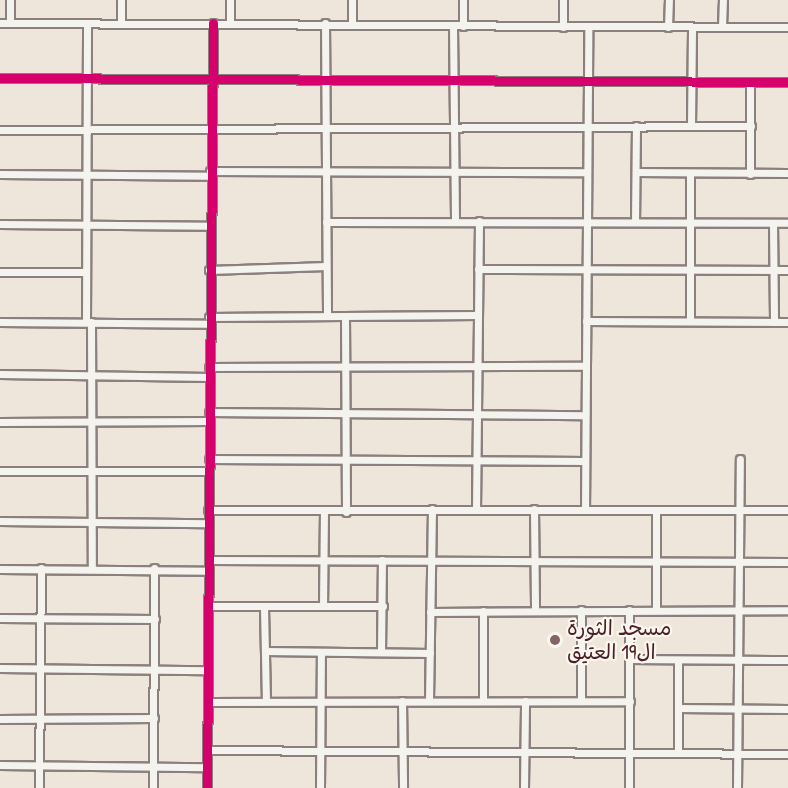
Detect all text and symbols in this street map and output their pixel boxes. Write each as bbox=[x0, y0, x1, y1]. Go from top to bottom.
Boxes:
place label: مسجد الثورة ال19 العتيق bbox=[567, 615, 672, 665]
marker: مسجد الثورة ال19 العتيق bbox=[548, 633, 562, 647]

